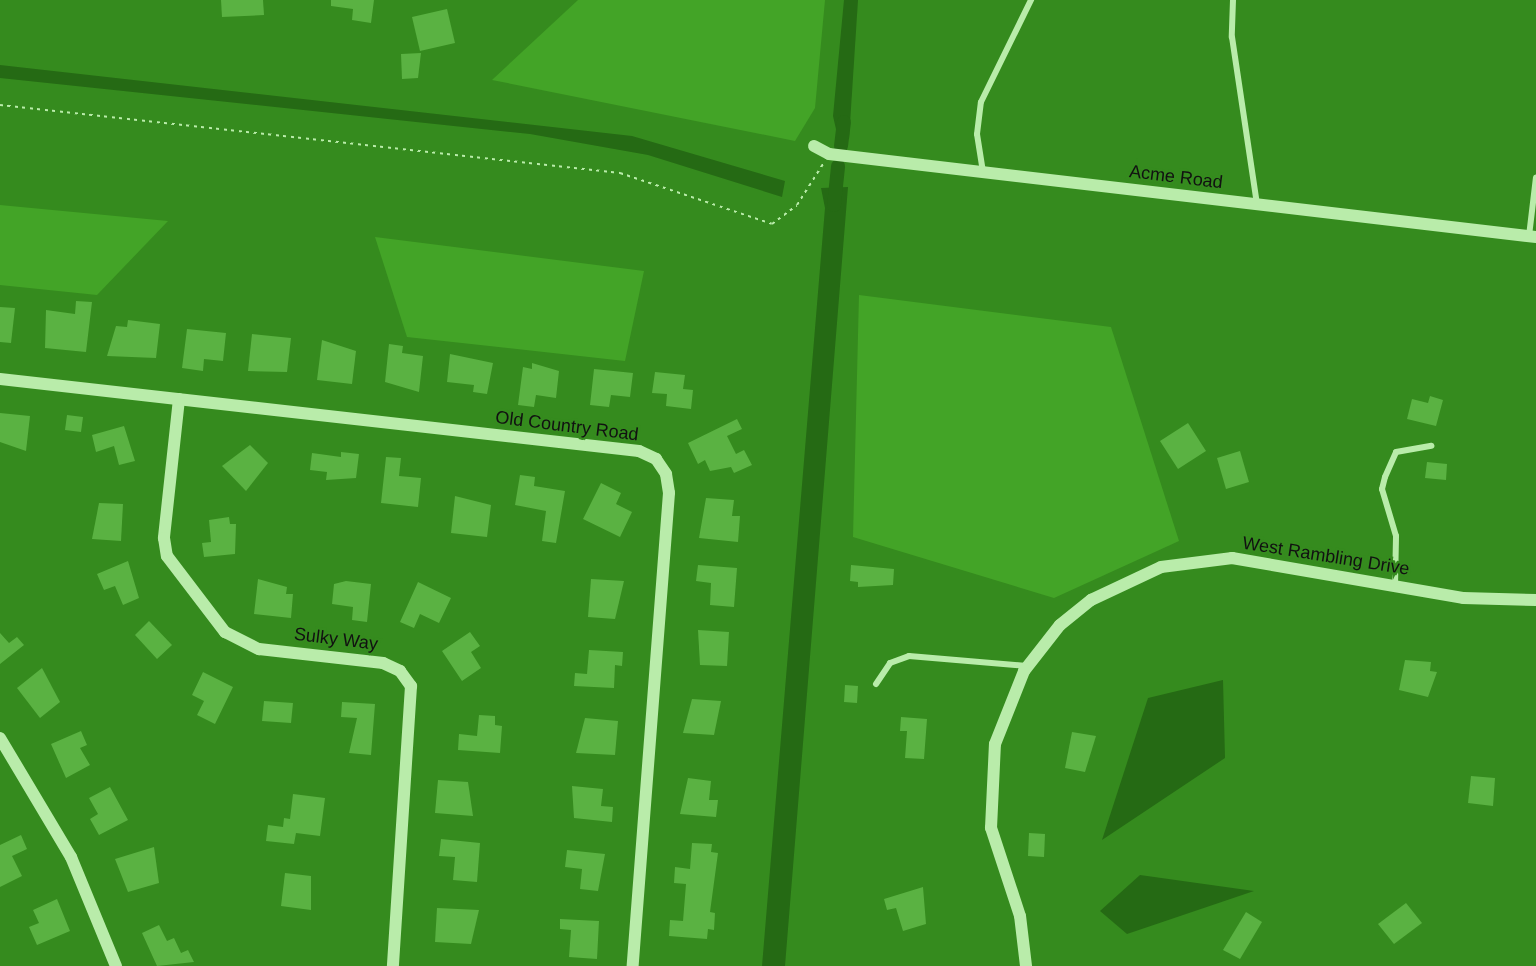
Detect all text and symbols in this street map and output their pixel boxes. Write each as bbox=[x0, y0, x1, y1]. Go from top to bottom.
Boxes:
street label: Acme Road bbox=[1128, 161, 1224, 193]
street label: Old Country Road bbox=[494, 407, 640, 445]
street label: West Rambling Drive bbox=[1241, 532, 1411, 580]
street label: Sulky Way bbox=[293, 623, 379, 655]

